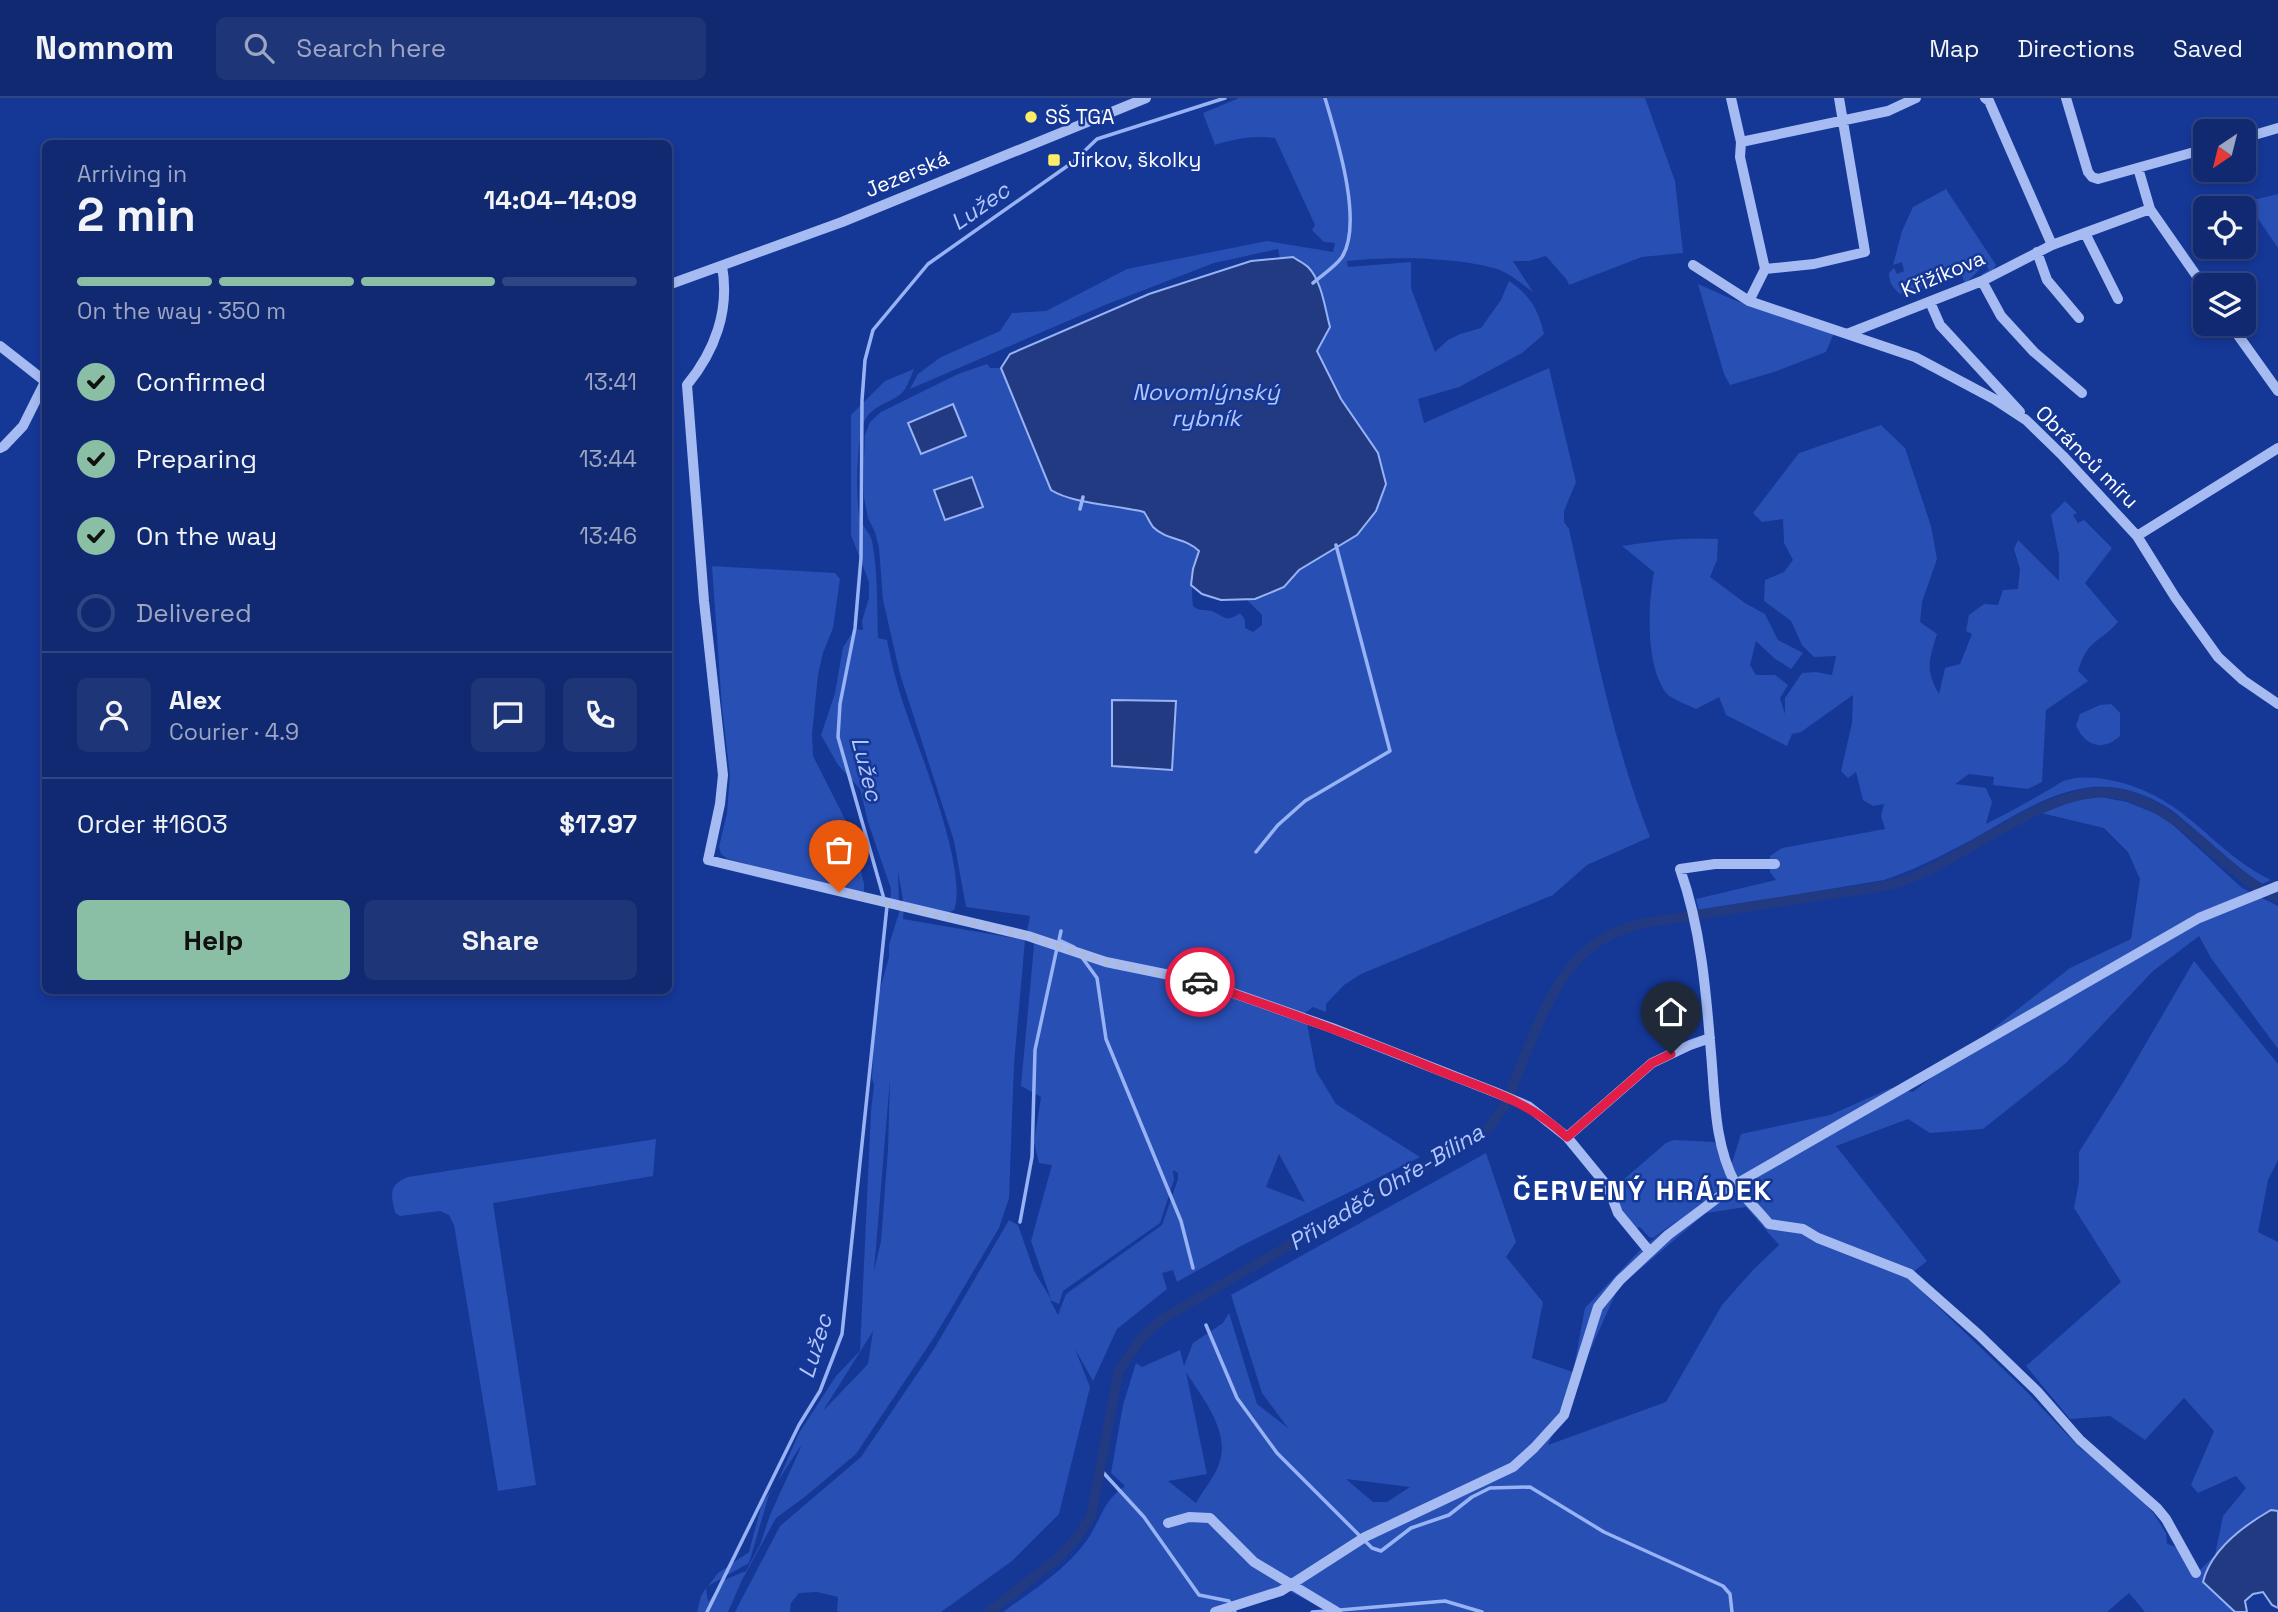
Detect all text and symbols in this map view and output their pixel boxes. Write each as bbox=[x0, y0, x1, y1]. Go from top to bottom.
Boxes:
search box bbox=[216, 17, 706, 80]
text: Nomnom bbox=[35, 27, 174, 69]
icon: search bbox=[240, 29, 278, 67]
text: Search here bbox=[296, 31, 446, 65]
text: Map bbox=[1929, 33, 1979, 64]
text: Directions bbox=[2017, 33, 2135, 64]
text: Saved bbox=[2173, 33, 2243, 64]
place label: SŠ TGA bbox=[1045, 103, 1114, 130]
marker: SŠ TGA bbox=[1023, 109, 1039, 125]
north arrow bbox=[2193, 119, 2256, 182]
map controls bbox=[2193, 119, 2256, 336]
street label: Jezerská bbox=[861, 144, 953, 203]
place label: Jirkov, školky bbox=[1068, 146, 1201, 173]
marker: Jirkov, školky bbox=[1046, 152, 1062, 168]
text: Arriving in bbox=[77, 159, 187, 189]
water label: Lužec bbox=[945, 174, 1016, 237]
text: 14:04–14:09 bbox=[483, 183, 637, 217]
text: 2 min bbox=[77, 186, 196, 244]
button: locate bbox=[2193, 196, 2256, 259]
street label: Křižíkova bbox=[1897, 244, 1989, 303]
button: layers bbox=[2193, 273, 2256, 336]
text: On the way · 350 m bbox=[77, 296, 286, 326]
icon: check bbox=[77, 363, 115, 401]
text: Confirmed bbox=[136, 365, 266, 399]
text: 13:41 bbox=[584, 367, 637, 397]
water label: Novomlýnský rybník bbox=[1132, 377, 1281, 433]
street label: Obránců míru bbox=[2030, 399, 2145, 514]
icon: check bbox=[77, 440, 115, 478]
text: Preparing bbox=[136, 442, 257, 476]
text: 13:44 bbox=[579, 444, 637, 474]
icon: check bbox=[77, 517, 115, 555]
text: On the way bbox=[136, 519, 277, 553]
text: 13:46 bbox=[579, 521, 637, 551]
text: Delivered bbox=[136, 596, 252, 630]
button: person bbox=[77, 678, 151, 752]
button: chat bbox=[471, 678, 545, 752]
button: phone bbox=[563, 678, 637, 752]
text: Alex bbox=[169, 683, 222, 717]
text: Courier · 4.9 bbox=[169, 717, 299, 747]
water label: Lužec bbox=[845, 734, 890, 806]
text: Order #1603 bbox=[77, 807, 228, 841]
text: $17.97 bbox=[559, 807, 637, 841]
pin bbox=[809, 820, 869, 892]
icon: bag bbox=[820, 831, 858, 869]
button: Help bbox=[77, 900, 350, 980]
button: Share bbox=[364, 900, 637, 980]
courier bbox=[1165, 947, 1235, 1017]
icon: car bbox=[1181, 963, 1219, 1001]
pin bbox=[1641, 982, 1701, 1054]
icon: home bbox=[1652, 993, 1690, 1031]
water label: Přivaděč Ohře-Bílina bbox=[1283, 1116, 1490, 1257]
district label: ČERVENÝ HRÁDEK bbox=[1513, 1172, 1773, 1208]
water label: Lužec bbox=[791, 1309, 839, 1382]

